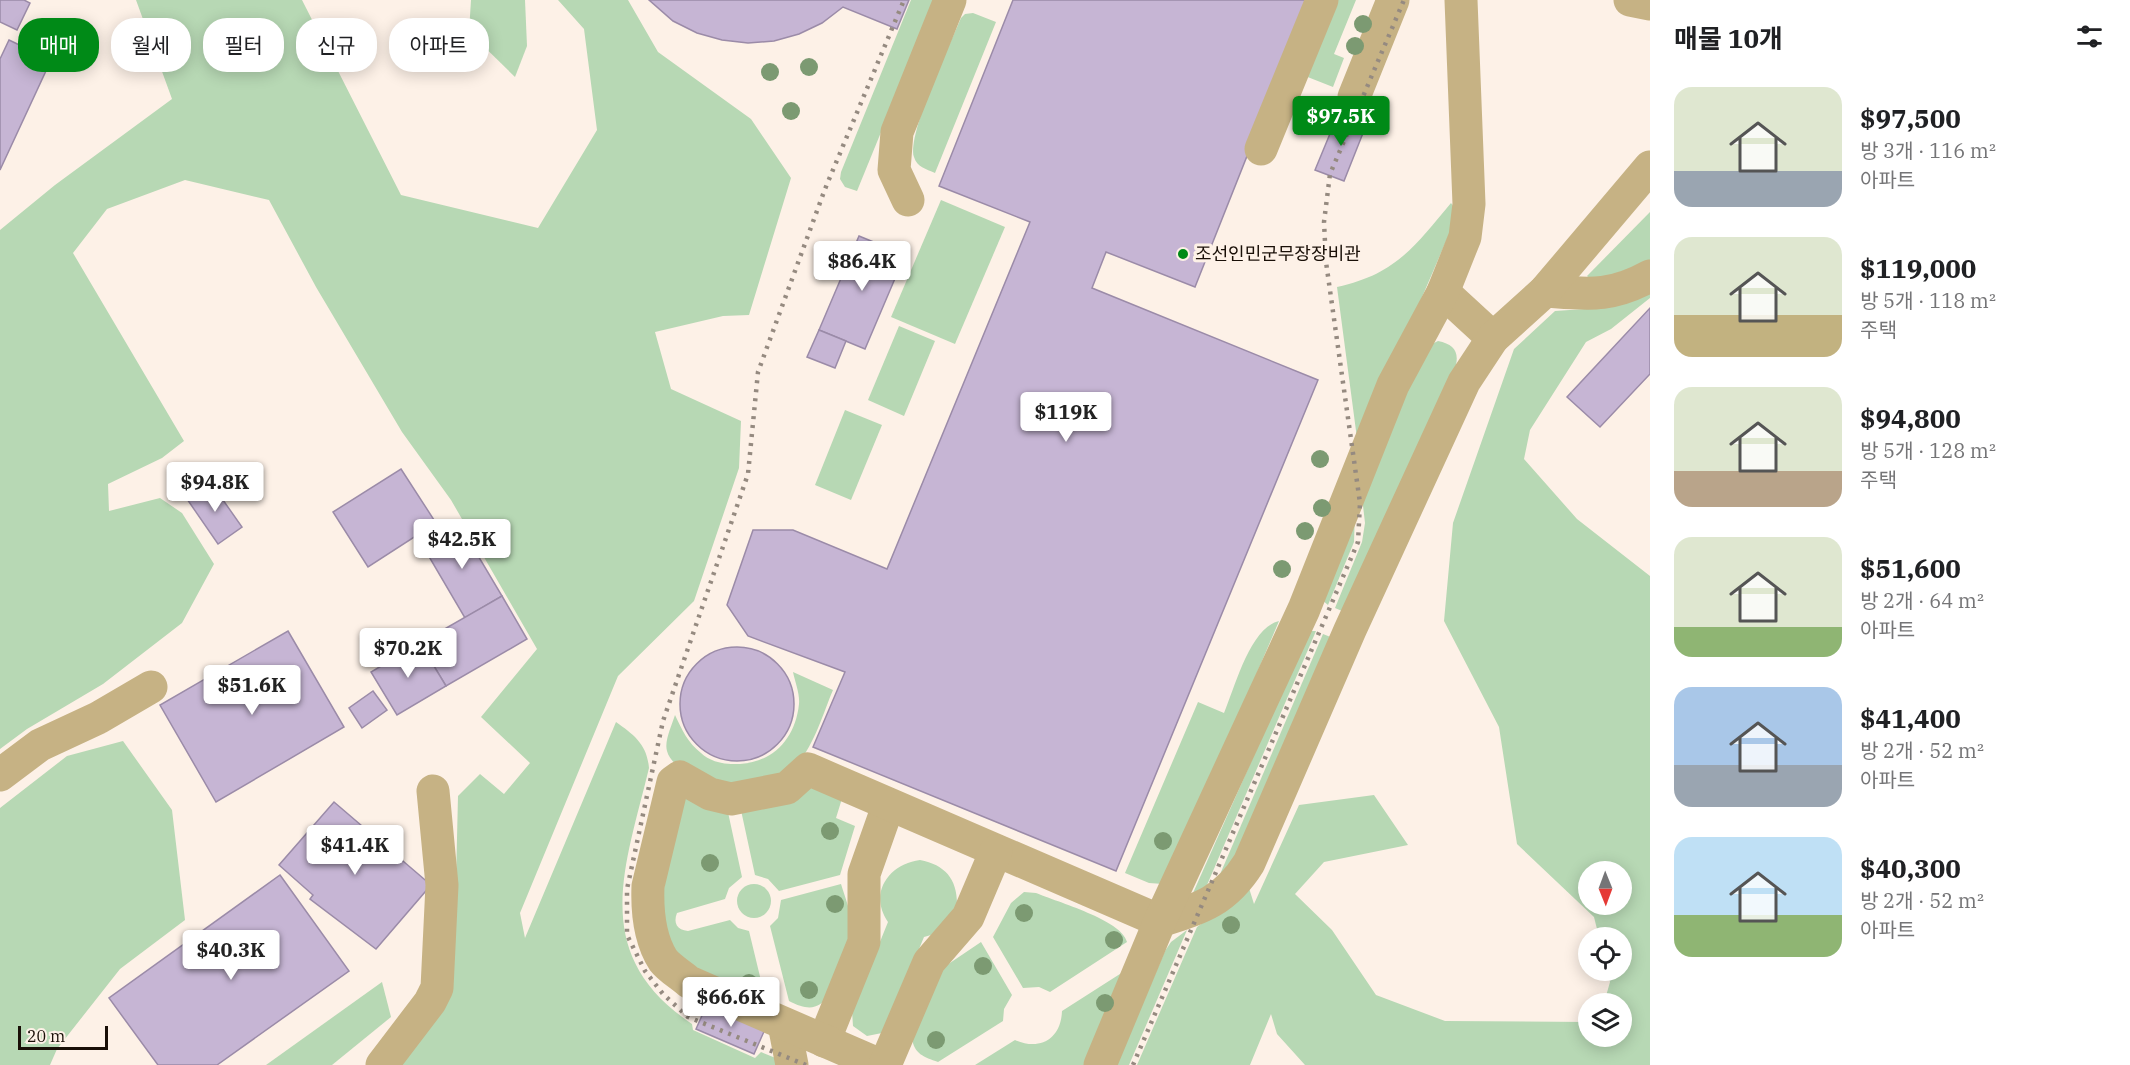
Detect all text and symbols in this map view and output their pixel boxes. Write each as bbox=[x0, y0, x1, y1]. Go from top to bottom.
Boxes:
chip: 매매 bbox=[18, 18, 99, 72]
chip: 월세 bbox=[111, 18, 191, 72]
chip: 필터 bbox=[203, 18, 284, 72]
chip: 신규 bbox=[296, 18, 377, 72]
chip: 아파트 bbox=[389, 18, 489, 72]
icon: filters bbox=[2073, 20, 2106, 53]
text: 매물 10개 bbox=[1674, 21, 1783, 55]
pin: $97.5K bbox=[1292, 96, 1390, 147]
text: $97,500 bbox=[1860, 101, 1961, 135]
text: $97.5K bbox=[1307, 102, 1375, 129]
icon: home bbox=[1722, 111, 1794, 183]
text: 방 3개 · 116 m² bbox=[1860, 137, 1996, 164]
text: 아파트 bbox=[1860, 166, 1915, 193]
pin: $86.4K bbox=[813, 241, 911, 292]
place label: 조선인민군무장장비관 bbox=[1195, 242, 1361, 265]
text: $86.4K bbox=[828, 247, 896, 274]
marker: 조선인민군무장장비관 bbox=[1176, 247, 1190, 261]
text: $119,000 bbox=[1860, 251, 1976, 285]
icon: home bbox=[1722, 261, 1794, 333]
text: 방 5개 · 118 m² bbox=[1860, 287, 1996, 314]
text: 주택 bbox=[1860, 316, 1897, 343]
pin: $119K bbox=[1024, 392, 1108, 443]
text: $119K bbox=[1034, 398, 1098, 425]
text: $94,800 bbox=[1860, 401, 1961, 435]
icon: home bbox=[1722, 411, 1794, 483]
text: 방 5개 · 128 m² bbox=[1860, 437, 1996, 464]
pin: $94.8K bbox=[166, 462, 264, 513]
text: 주택 bbox=[1860, 466, 1897, 493]
text: $94.8K bbox=[181, 468, 249, 495]
pin: $42.5K bbox=[413, 519, 511, 570]
text: $42.5K bbox=[428, 525, 496, 552]
text: $51,600 bbox=[1860, 551, 1961, 585]
icon: home bbox=[1722, 561, 1794, 633]
text: 방 2개 · 64 m² bbox=[1860, 587, 1984, 614]
text: 아파트 bbox=[1860, 616, 1915, 643]
pin: $70.2K bbox=[359, 628, 457, 679]
text: $70.2K bbox=[374, 634, 442, 661]
pin: $51.6K bbox=[203, 665, 301, 716]
text: $51.6K bbox=[218, 671, 286, 698]
text: $41,400 bbox=[1860, 701, 1961, 735]
icon: home bbox=[1722, 711, 1794, 783]
text: 방 2개 · 52 m² bbox=[1860, 737, 1984, 764]
text: 아파트 bbox=[1860, 766, 1915, 793]
pin: $41.4K bbox=[306, 825, 404, 876]
text: $41.4K bbox=[321, 831, 389, 858]
text: $40,300 bbox=[1860, 851, 1961, 885]
north arrow bbox=[1578, 861, 1632, 915]
map controls bbox=[1578, 861, 1632, 1047]
icon: home bbox=[1722, 861, 1794, 933]
text: 방 2개 · 52 m² bbox=[1860, 887, 1984, 914]
text: 아파트 bbox=[1860, 916, 1915, 943]
button: locate bbox=[1578, 927, 1632, 981]
pin: $40.3K bbox=[182, 930, 280, 981]
text: $40.3K bbox=[197, 936, 265, 963]
pin: $66.6K bbox=[682, 977, 780, 1028]
text: $66.6K bbox=[697, 983, 765, 1010]
button: layers bbox=[1578, 993, 1632, 1047]
scale bar bbox=[18, 1023, 108, 1050]
text: 20 m bbox=[27, 1026, 65, 1046]

